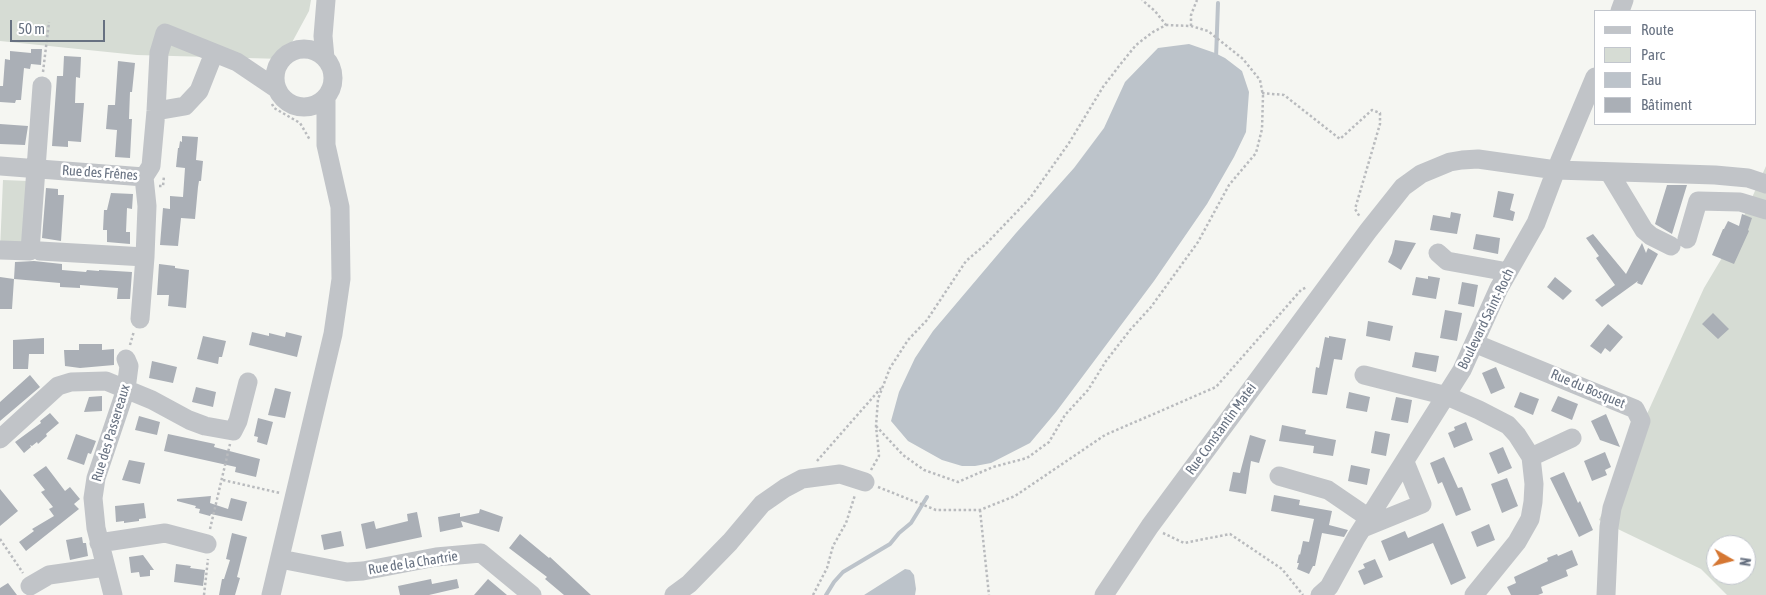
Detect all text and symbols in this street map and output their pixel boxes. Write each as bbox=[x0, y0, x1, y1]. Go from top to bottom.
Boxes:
scale bar bbox=[12, 10, 108, 42]
legend bbox=[1594, 10, 1756, 125]
text: 50 m bbox=[18, 20, 45, 37]
text: Route bbox=[1641, 21, 1674, 38]
text: Parc bbox=[1641, 46, 1665, 63]
text: Eau bbox=[1641, 71, 1662, 88]
text: Bâtiment bbox=[1641, 96, 1692, 113]
street label: Rue des Frênes bbox=[62, 162, 138, 184]
street label: Boulevard Saint-Roch bbox=[1454, 266, 1518, 372]
street label: Rue du Bosquet bbox=[1548, 366, 1628, 412]
street label: Rue Constantin Matei bbox=[1182, 380, 1260, 478]
street label: Rue des Passereaux bbox=[88, 382, 134, 484]
north arrow bbox=[1706, 535, 1756, 585]
street label: Rue de la Chartrie bbox=[367, 548, 459, 578]
text: N bbox=[1736, 557, 1753, 567]

